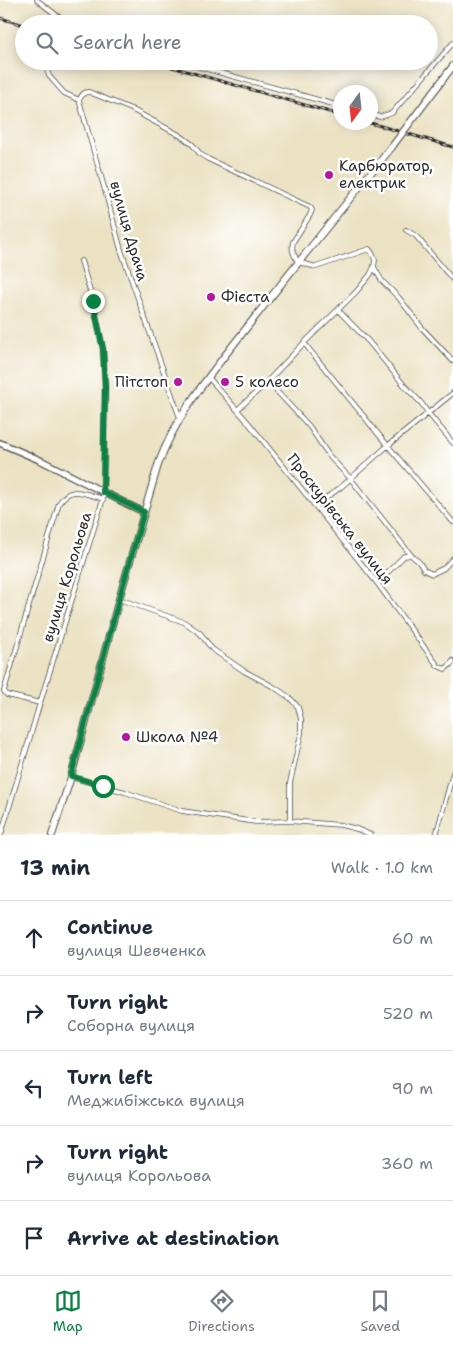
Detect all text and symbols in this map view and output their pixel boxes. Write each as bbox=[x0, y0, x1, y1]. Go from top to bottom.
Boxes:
search box bbox=[15, 15, 438, 70]
icon: search bbox=[33, 29, 61, 57]
text: Search here bbox=[73, 30, 182, 55]
north arrow bbox=[333, 85, 378, 130]
place label: Карбюратор, електрик bbox=[339, 156, 433, 193]
marker: Карбюратор, електрик bbox=[323, 169, 335, 181]
street label: вулиця Драча bbox=[105, 179, 153, 284]
place label: Фієста bbox=[221, 287, 270, 307]
route end bbox=[82, 290, 105, 313]
marker: Фієста bbox=[205, 291, 217, 303]
place label: Пітстоп bbox=[115, 372, 168, 392]
place label: 5 колесо bbox=[235, 372, 299, 392]
marker: Пітстоп bbox=[172, 376, 184, 388]
marker: 5 колесо bbox=[219, 376, 231, 388]
street label: Проскурівська вулиця bbox=[283, 449, 397, 589]
street label: вулиця Корольова bbox=[38, 509, 97, 645]
place label: Школа №4 bbox=[136, 727, 218, 747]
marker: Школа №4 bbox=[120, 731, 132, 743]
route start bbox=[92, 775, 115, 798]
text: 13 min bbox=[20, 854, 90, 882]
text: Walk · 1.0 km bbox=[331, 857, 433, 878]
text: Continue bbox=[67, 915, 153, 940]
icon: ahead bbox=[20, 924, 48, 952]
text: 60 m bbox=[392, 928, 433, 949]
text: вулиця Шевченка bbox=[67, 940, 206, 961]
text: Turn right bbox=[67, 990, 168, 1015]
icon: right bbox=[20, 999, 48, 1027]
text: 520 m bbox=[383, 1003, 433, 1024]
text: Соборна вулиця bbox=[67, 1015, 195, 1036]
text: Turn left bbox=[67, 1065, 153, 1090]
icon: left bbox=[20, 1074, 48, 1102]
text: 90 m bbox=[392, 1078, 433, 1099]
text: Меджибіжська вулиця bbox=[67, 1090, 245, 1111]
text: Turn right bbox=[67, 1140, 168, 1165]
icon: right bbox=[20, 1149, 48, 1177]
text: 360 m bbox=[381, 1153, 433, 1174]
text: вулиця Корольова bbox=[67, 1165, 211, 1186]
icon: arrive bbox=[20, 1224, 48, 1252]
text: Arrive at destination bbox=[67, 1226, 279, 1251]
tab: Map bbox=[53, 1287, 83, 1335]
tab: Directions bbox=[188, 1287, 255, 1335]
tab: Saved bbox=[361, 1287, 400, 1335]

